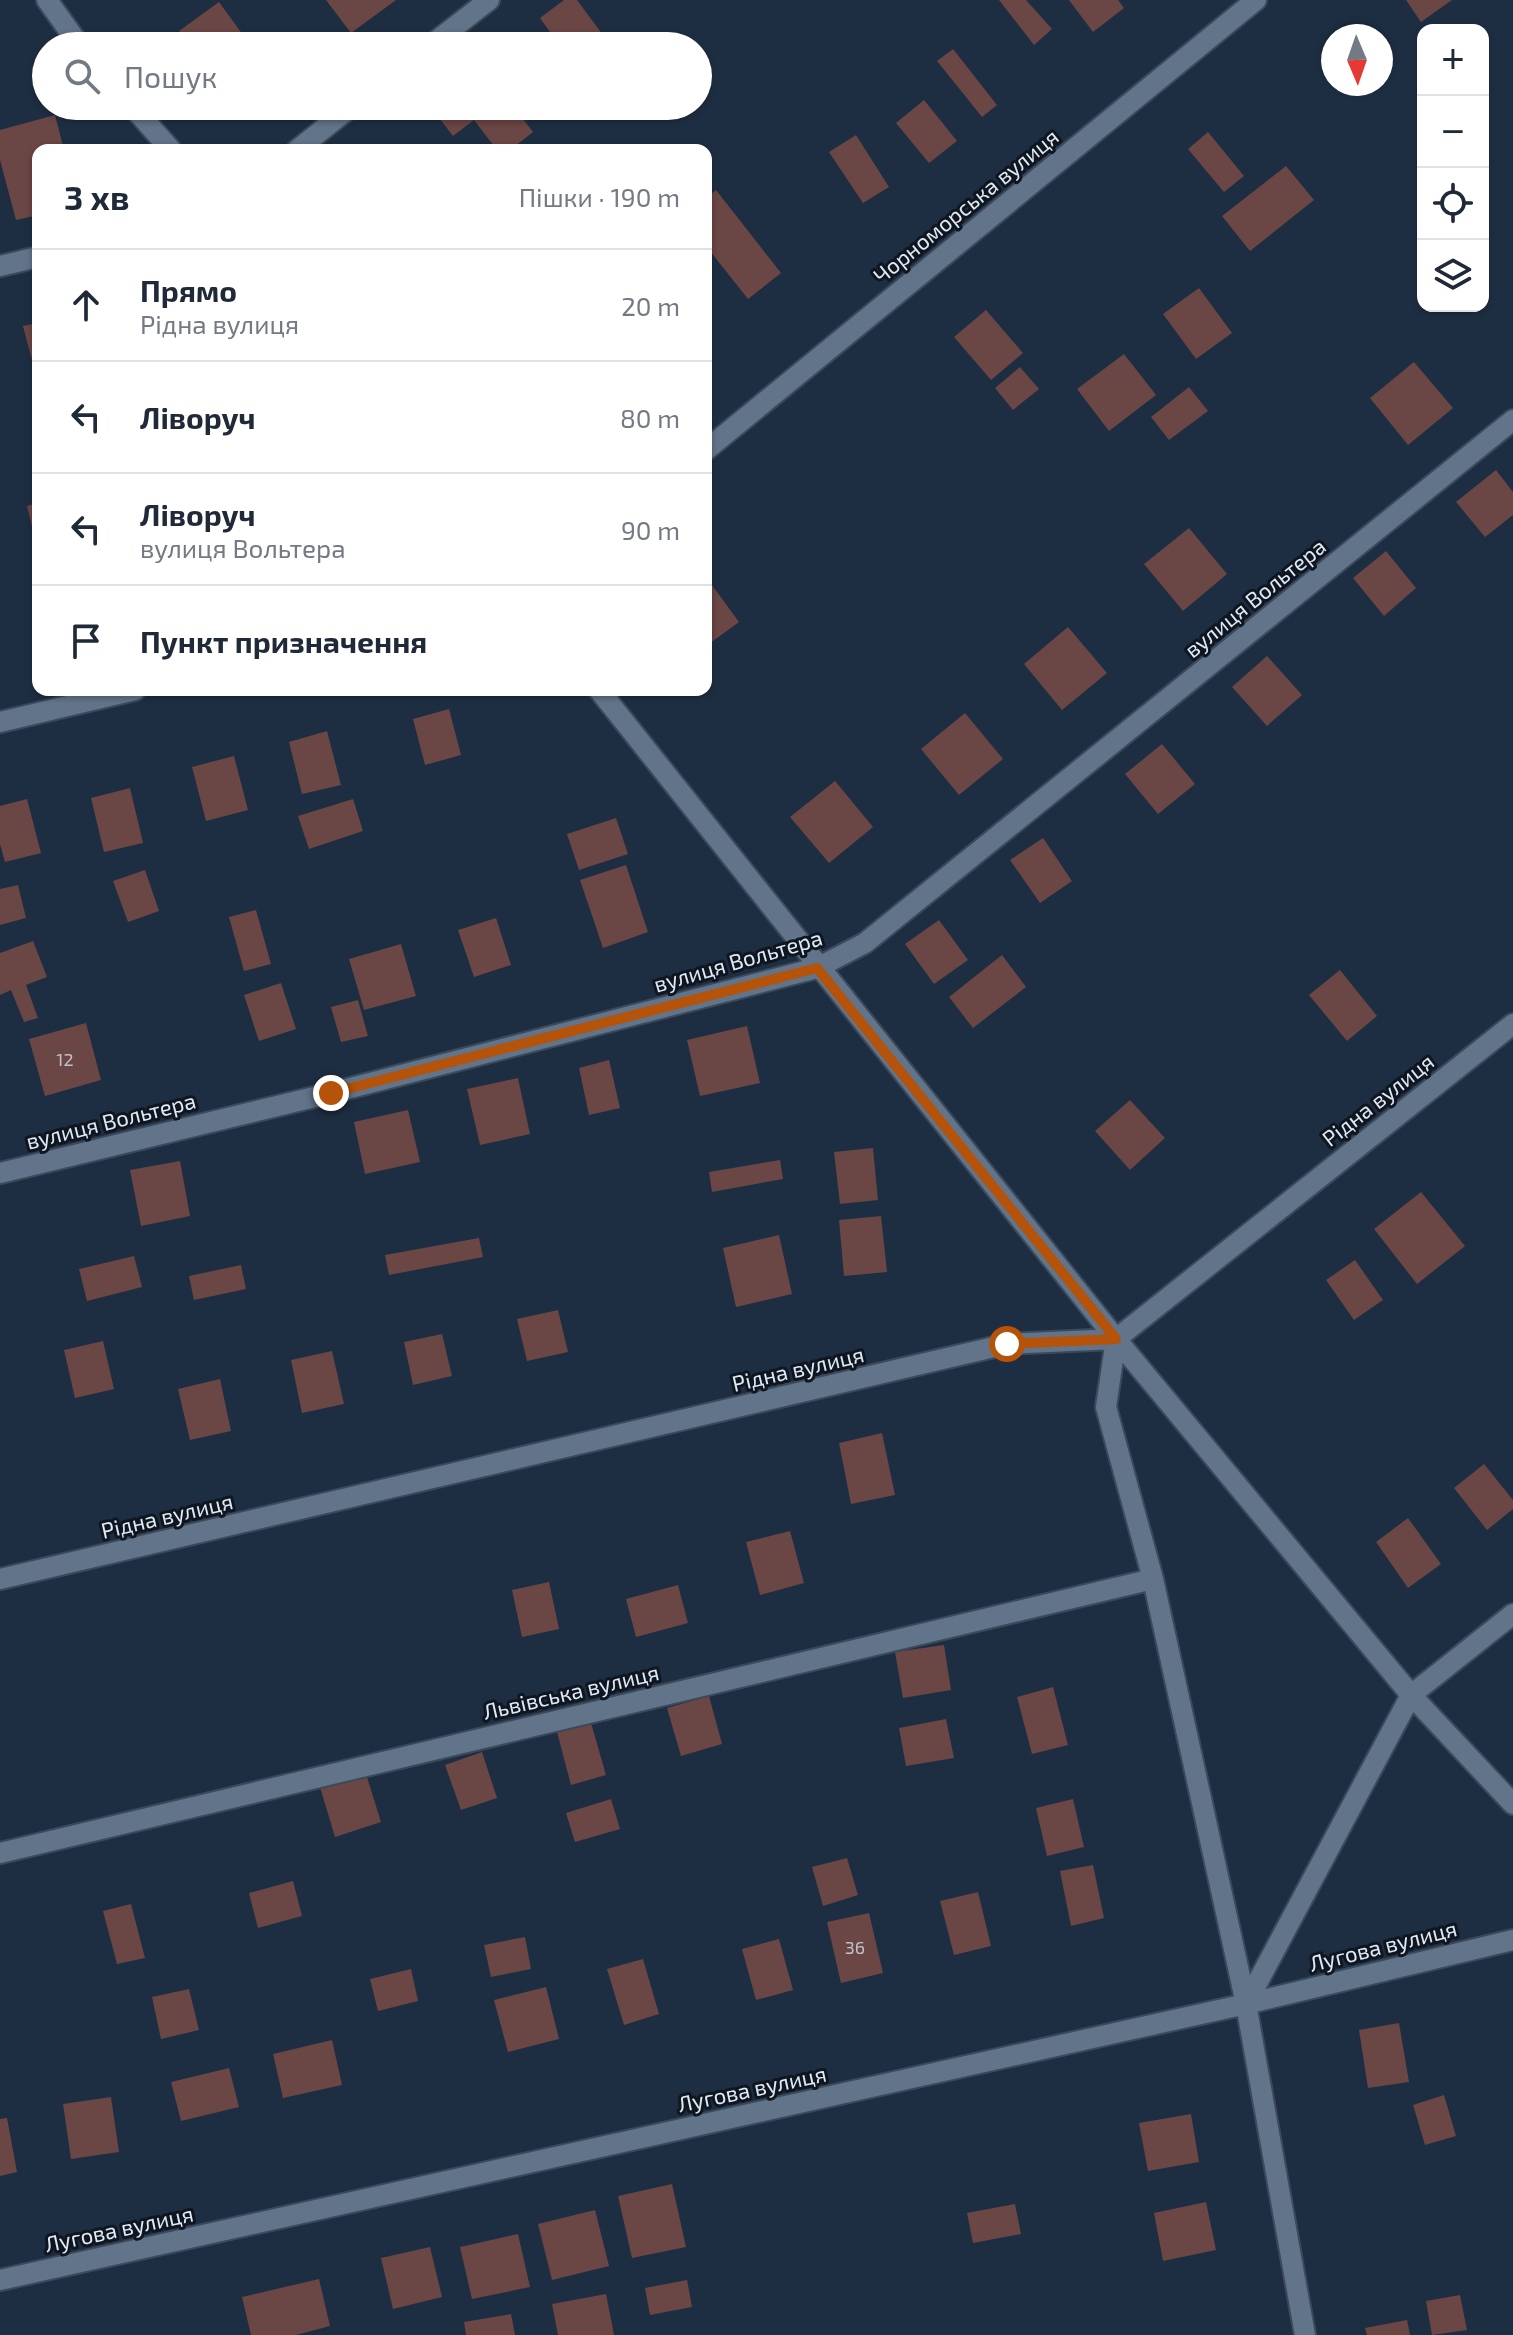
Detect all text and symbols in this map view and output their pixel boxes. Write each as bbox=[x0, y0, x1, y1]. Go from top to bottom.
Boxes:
north arrow bbox=[1321, 24, 1393, 96]
map controls bbox=[1417, 24, 1489, 312]
button: + bbox=[1417, 24, 1489, 96]
search box bbox=[32, 32, 712, 120]
icon: search bbox=[60, 54, 104, 98]
text: Пошук bbox=[124, 58, 217, 94]
button: − bbox=[1417, 96, 1489, 168]
street label: Чорноморська вулиця bbox=[868, 123, 1064, 289]
button: locate bbox=[1417, 168, 1489, 240]
text: 3 хв bbox=[64, 176, 129, 217]
text: Пішки · 190 m bbox=[519, 181, 680, 212]
button: layers bbox=[1417, 240, 1489, 312]
text: Прямо bbox=[140, 272, 237, 308]
icon: ahead bbox=[64, 283, 108, 327]
text: 20 m bbox=[621, 290, 680, 321]
text: Рідна вулиця bbox=[140, 308, 299, 339]
icon: left bbox=[64, 395, 108, 439]
text: Ліворуч bbox=[140, 399, 256, 435]
text: 80 m bbox=[620, 402, 680, 433]
text: Ліворуч bbox=[140, 496, 256, 532]
icon: left bbox=[64, 507, 108, 551]
text: 90 m bbox=[621, 514, 680, 545]
text: вулиця Вольтера bbox=[140, 532, 346, 563]
street label: вулиця Вольтера bbox=[1179, 532, 1331, 663]
icon: arrive bbox=[64, 619, 108, 663]
text: Пункт призначення bbox=[140, 623, 427, 659]
street label: вулиця Вольтера bbox=[651, 924, 825, 997]
house number: 12 bbox=[56, 1048, 74, 1070]
street label: Рідна вулиця bbox=[1316, 1048, 1439, 1152]
route end bbox=[313, 1075, 349, 1111]
street label: вулиця Вольтера bbox=[23, 1086, 199, 1155]
route start bbox=[989, 1326, 1025, 1362]
street label: Рідна вулиця bbox=[729, 1340, 866, 1397]
street label: Рідна вулиця bbox=[98, 1487, 235, 1544]
street label: Львівська вулиця bbox=[480, 1658, 662, 1725]
street label: Лугова вулиця bbox=[1306, 1914, 1459, 1977]
house number: 36 bbox=[845, 1936, 865, 1958]
street label: Лугова вулиця bbox=[675, 2060, 829, 2117]
street label: Лугова вулиця bbox=[42, 2200, 196, 2257]

